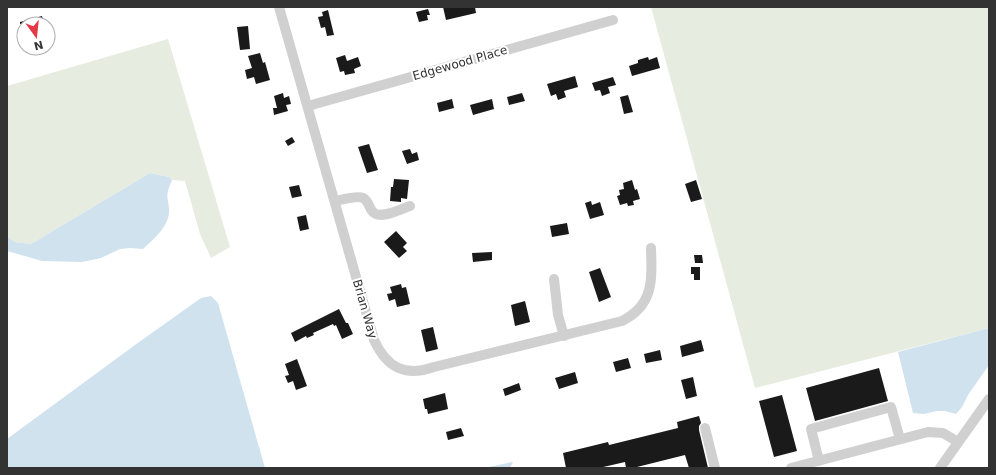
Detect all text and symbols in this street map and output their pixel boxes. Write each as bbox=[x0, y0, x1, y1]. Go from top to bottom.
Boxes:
north arrow bbox=[16, 16, 56, 56]
text: N bbox=[32, 38, 45, 53]
street label: Edgewood Place bbox=[411, 43, 509, 83]
street label: Brian Way bbox=[350, 278, 380, 340]

